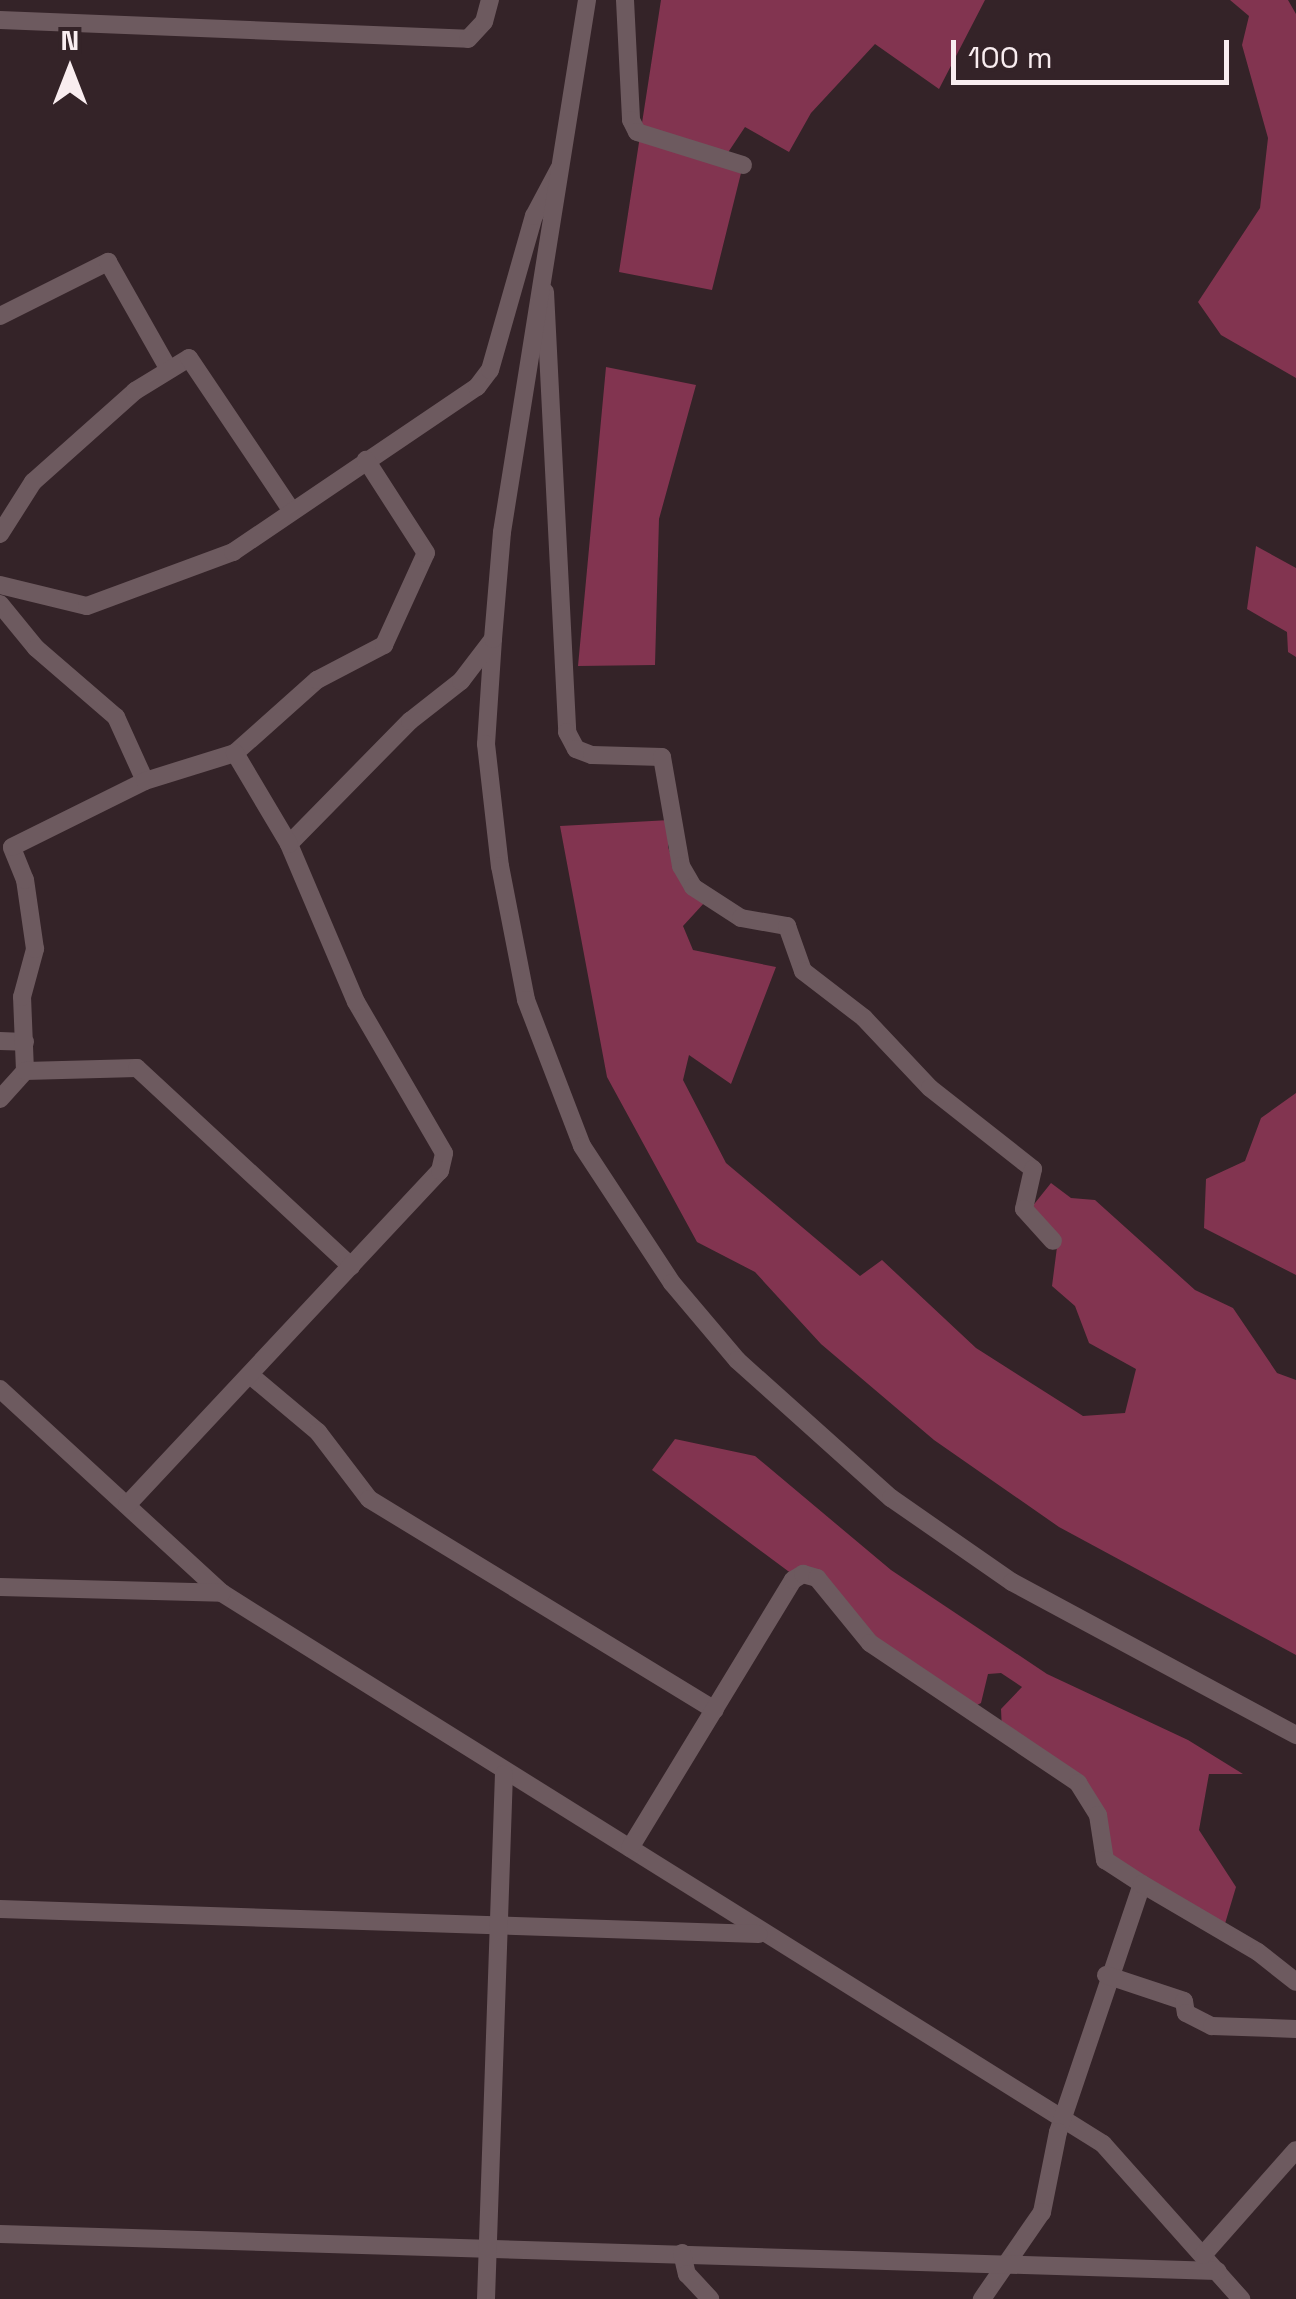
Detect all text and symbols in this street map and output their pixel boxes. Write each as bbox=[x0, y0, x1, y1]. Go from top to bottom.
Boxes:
north arrow bbox=[20, 20, 120, 120]
scale bar bbox=[956, 20, 1234, 82]
text: N bbox=[61, 22, 79, 58]
text: 100 m bbox=[968, 38, 1053, 77]

